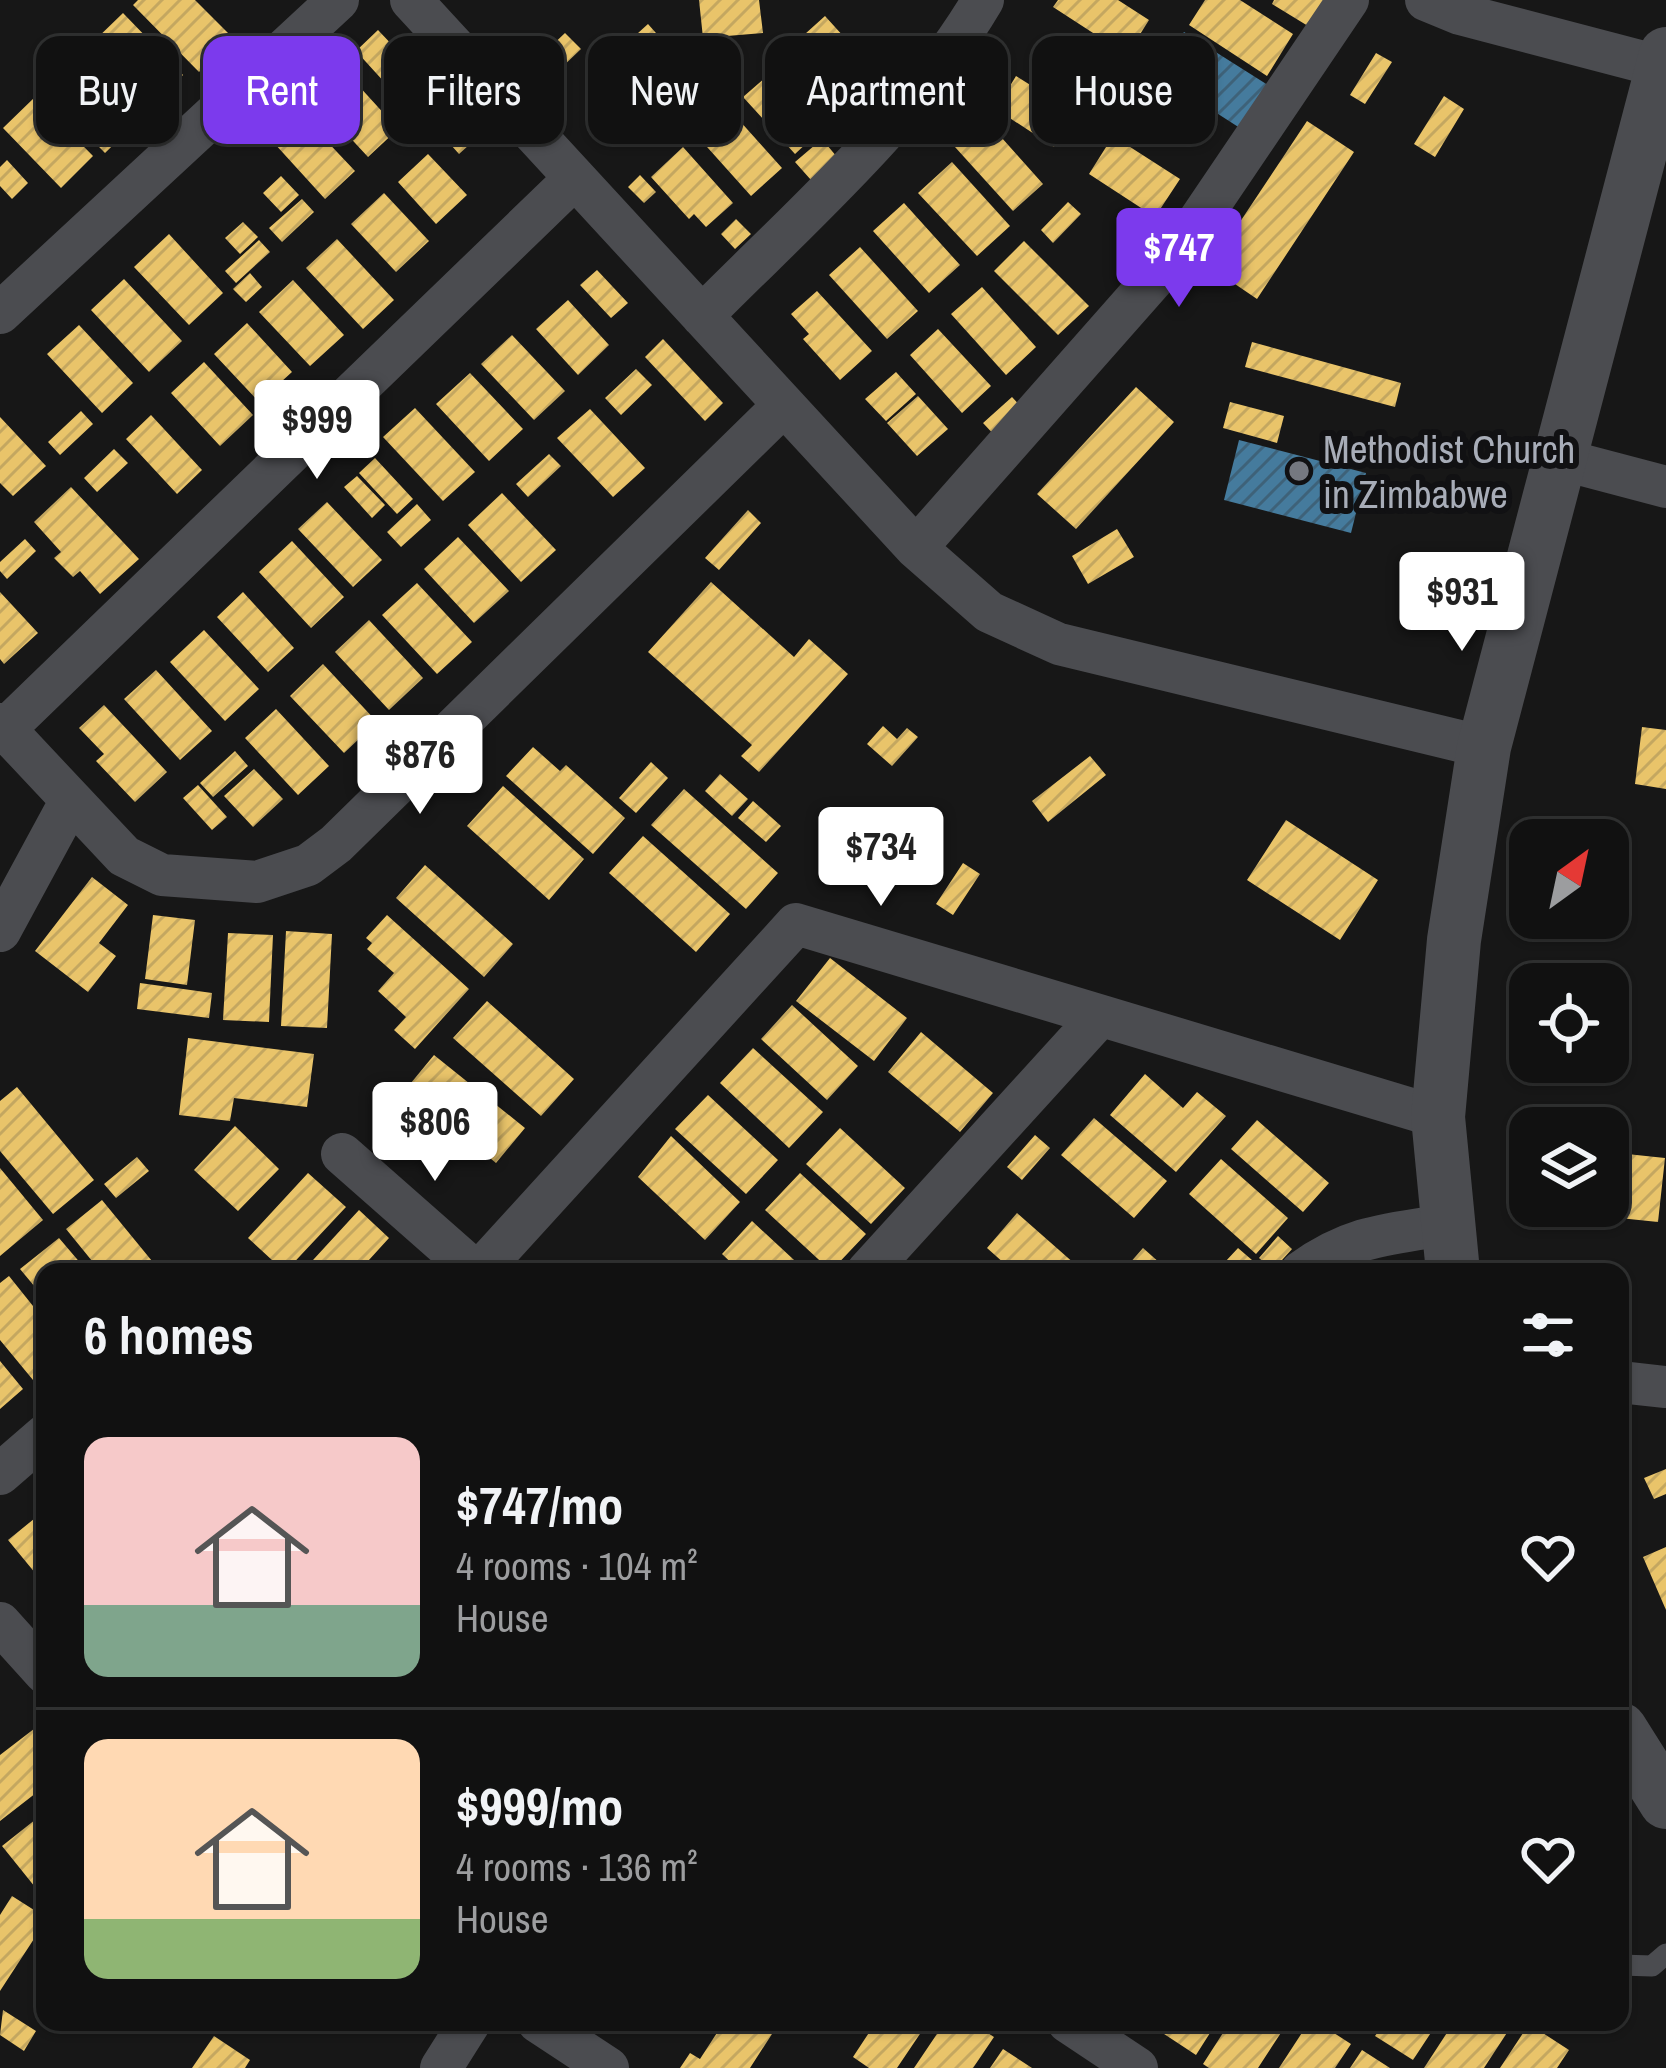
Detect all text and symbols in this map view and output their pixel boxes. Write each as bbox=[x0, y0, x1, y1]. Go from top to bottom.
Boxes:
chip: Buy bbox=[36, 36, 179, 144]
chip: Rent bbox=[203, 36, 360, 144]
chip: Filters bbox=[384, 36, 564, 144]
chip: New bbox=[588, 36, 741, 144]
chip: Apartment bbox=[765, 36, 1008, 144]
chip: House bbox=[1032, 36, 1215, 144]
pin: $747 bbox=[1108, 208, 1250, 310]
text: $747 bbox=[1143, 221, 1215, 273]
pin: $999 bbox=[246, 380, 388, 482]
text: $999 bbox=[281, 393, 353, 445]
place label: Methodist Church in Zimbabwe bbox=[1323, 423, 1575, 520]
marker: Methodist Church in Zimbabwe bbox=[1286, 458, 1312, 484]
pin: $931 bbox=[1391, 552, 1533, 654]
text: $931 bbox=[1426, 565, 1498, 617]
pin: $876 bbox=[349, 715, 491, 817]
text: $876 bbox=[384, 728, 456, 780]
pin: $734 bbox=[810, 807, 952, 909]
north arrow bbox=[1509, 819, 1629, 939]
map controls bbox=[1509, 819, 1629, 1227]
text: $734 bbox=[845, 820, 917, 872]
button: locate bbox=[1509, 963, 1629, 1083]
pin: $806 bbox=[364, 1082, 506, 1184]
text: $806 bbox=[399, 1095, 471, 1147]
button: layers bbox=[1509, 1107, 1629, 1227]
text: 6 homes bbox=[84, 1301, 254, 1370]
icon: filters bbox=[1515, 1302, 1581, 1368]
text: $747/mo bbox=[456, 1471, 623, 1540]
icon: home bbox=[180, 1485, 324, 1629]
icon: heart bbox=[1515, 1524, 1581, 1590]
text: 4 rooms · 104 m² bbox=[456, 1540, 698, 1592]
text: House bbox=[456, 1592, 548, 1644]
text: $999/mo bbox=[456, 1772, 623, 1841]
icon: home bbox=[180, 1787, 324, 1931]
icon: heart bbox=[1515, 1826, 1581, 1892]
text: 4 rooms · 136 m² bbox=[456, 1841, 698, 1893]
text: House bbox=[456, 1893, 548, 1945]

